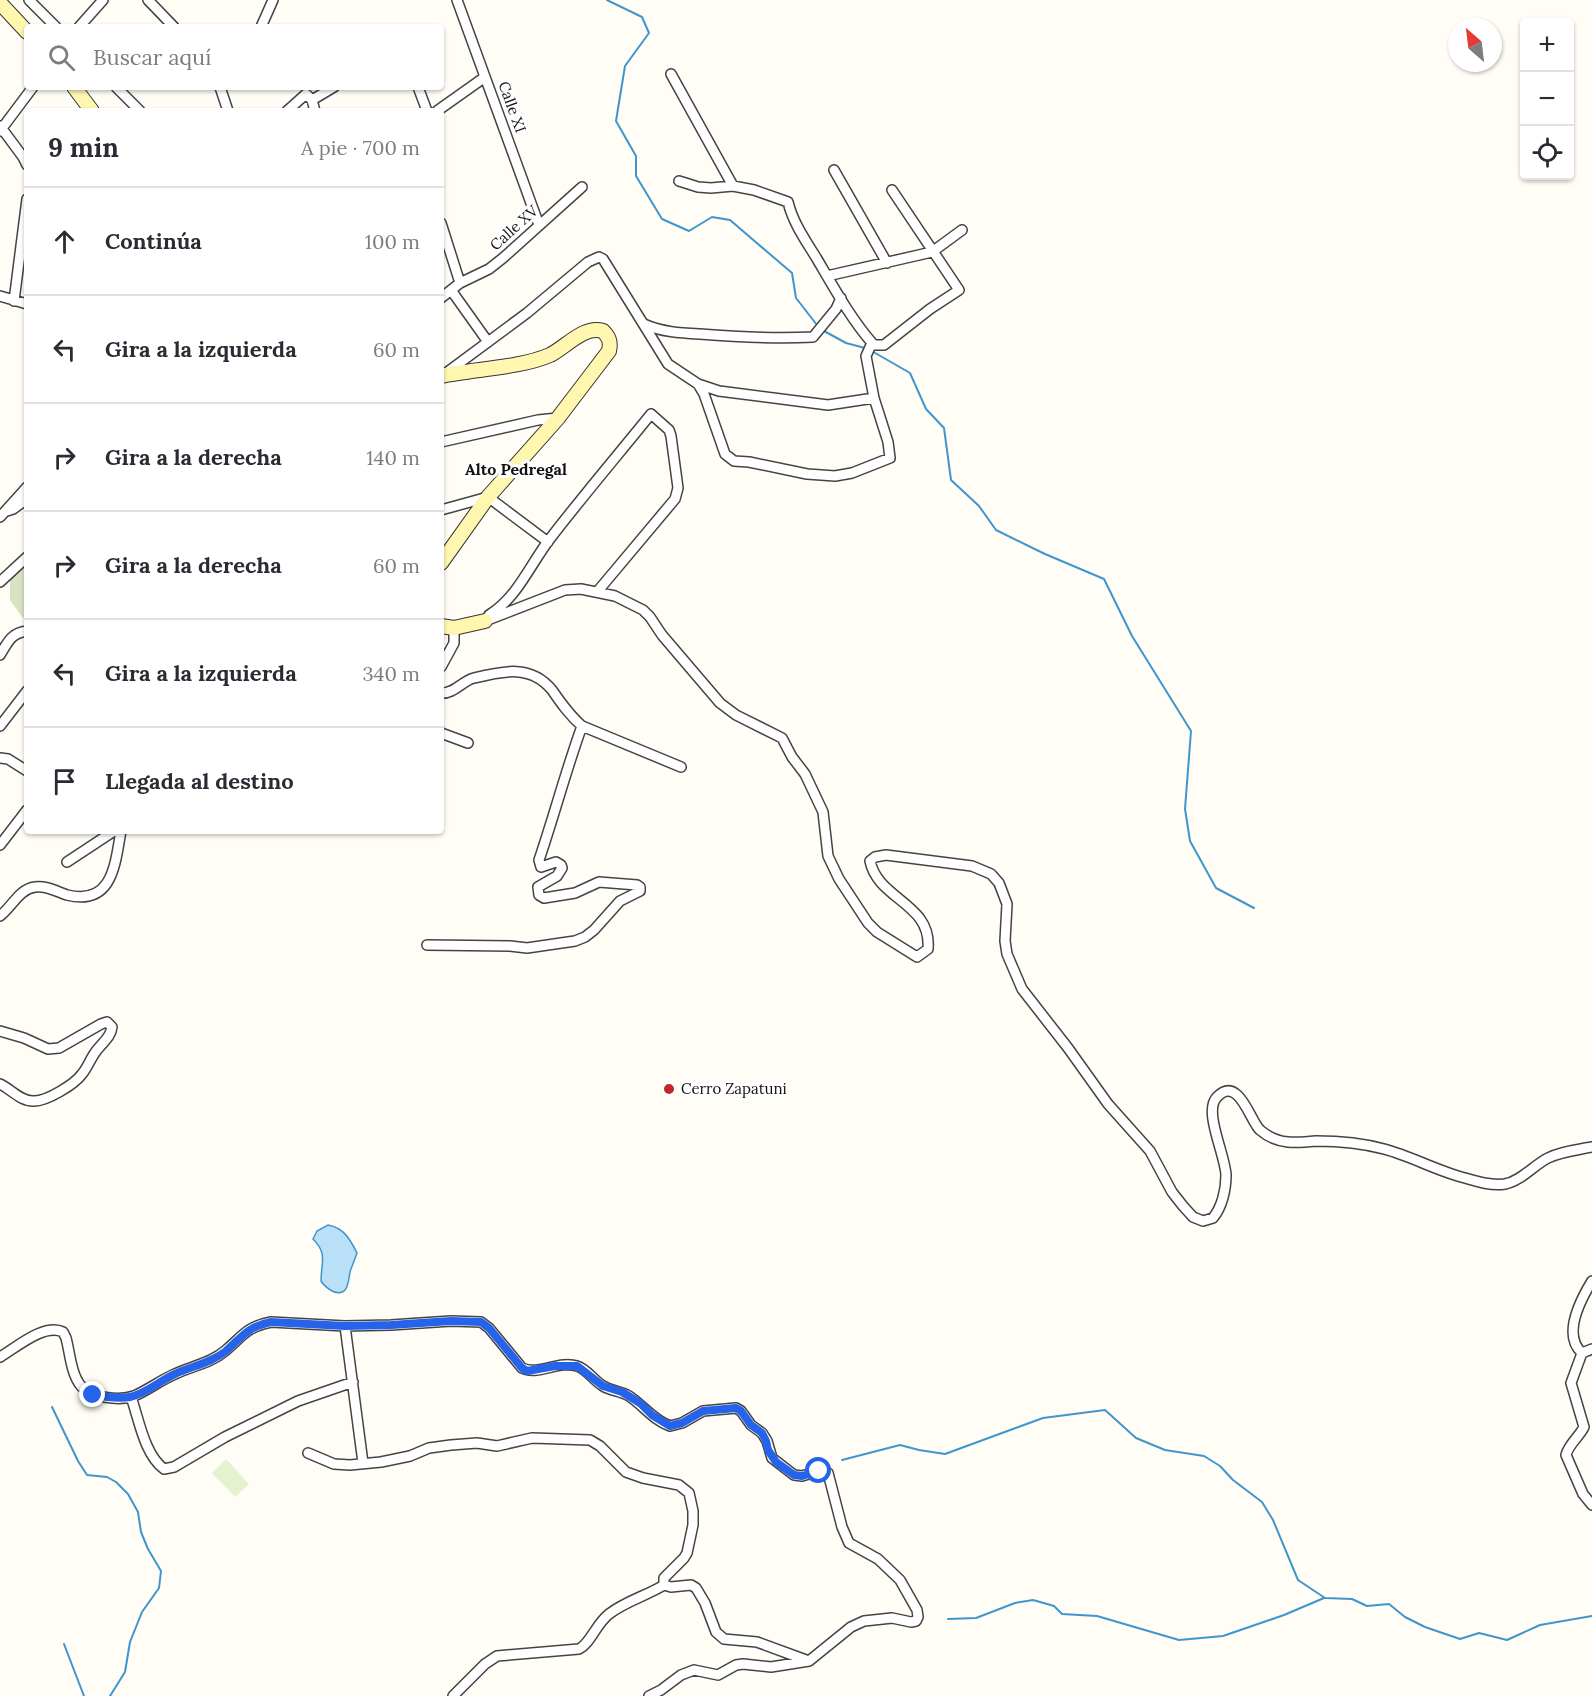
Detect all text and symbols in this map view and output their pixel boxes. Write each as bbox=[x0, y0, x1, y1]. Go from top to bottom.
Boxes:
north arrow bbox=[1448, 18, 1502, 72]
map controls bbox=[1520, 18, 1574, 180]
button: + bbox=[1520, 18, 1574, 72]
search box bbox=[24, 24, 444, 90]
icon: search bbox=[45, 41, 78, 74]
text: Buscar aquí bbox=[93, 43, 211, 71]
button: − bbox=[1520, 72, 1574, 126]
street label: Calle XI bbox=[494, 79, 531, 135]
button: locate bbox=[1520, 126, 1574, 180]
text: 9 min bbox=[48, 131, 119, 164]
text: A pie · 700 m bbox=[301, 135, 420, 160]
street label: Calle XV bbox=[486, 200, 543, 254]
icon: ahead bbox=[48, 225, 81, 258]
text: Continúa bbox=[105, 227, 202, 255]
text: 100 m bbox=[365, 229, 420, 254]
icon: left bbox=[48, 333, 81, 366]
text: Gira a la izquierda bbox=[105, 335, 297, 363]
text: 60 m bbox=[373, 337, 420, 362]
icon: right bbox=[48, 441, 81, 474]
text: Gira a la derecha bbox=[105, 443, 282, 471]
text: 140 m bbox=[366, 445, 420, 470]
district label: Alto Pedregal bbox=[465, 459, 567, 479]
icon: right bbox=[48, 549, 81, 582]
text: Gira a la derecha bbox=[105, 551, 282, 579]
text: 60 m bbox=[373, 553, 420, 578]
icon: left bbox=[48, 657, 81, 690]
text: Gira a la izquierda bbox=[105, 659, 297, 687]
text: 340 m bbox=[362, 661, 420, 686]
icon: arrive bbox=[48, 765, 81, 798]
text: Llegada al destino bbox=[105, 767, 294, 795]
place label: Cerro Zapatuni bbox=[681, 1079, 787, 1098]
marker: Cerro Zapatuni bbox=[662, 1082, 676, 1096]
route end bbox=[79, 1381, 105, 1407]
route start bbox=[805, 1457, 831, 1483]

